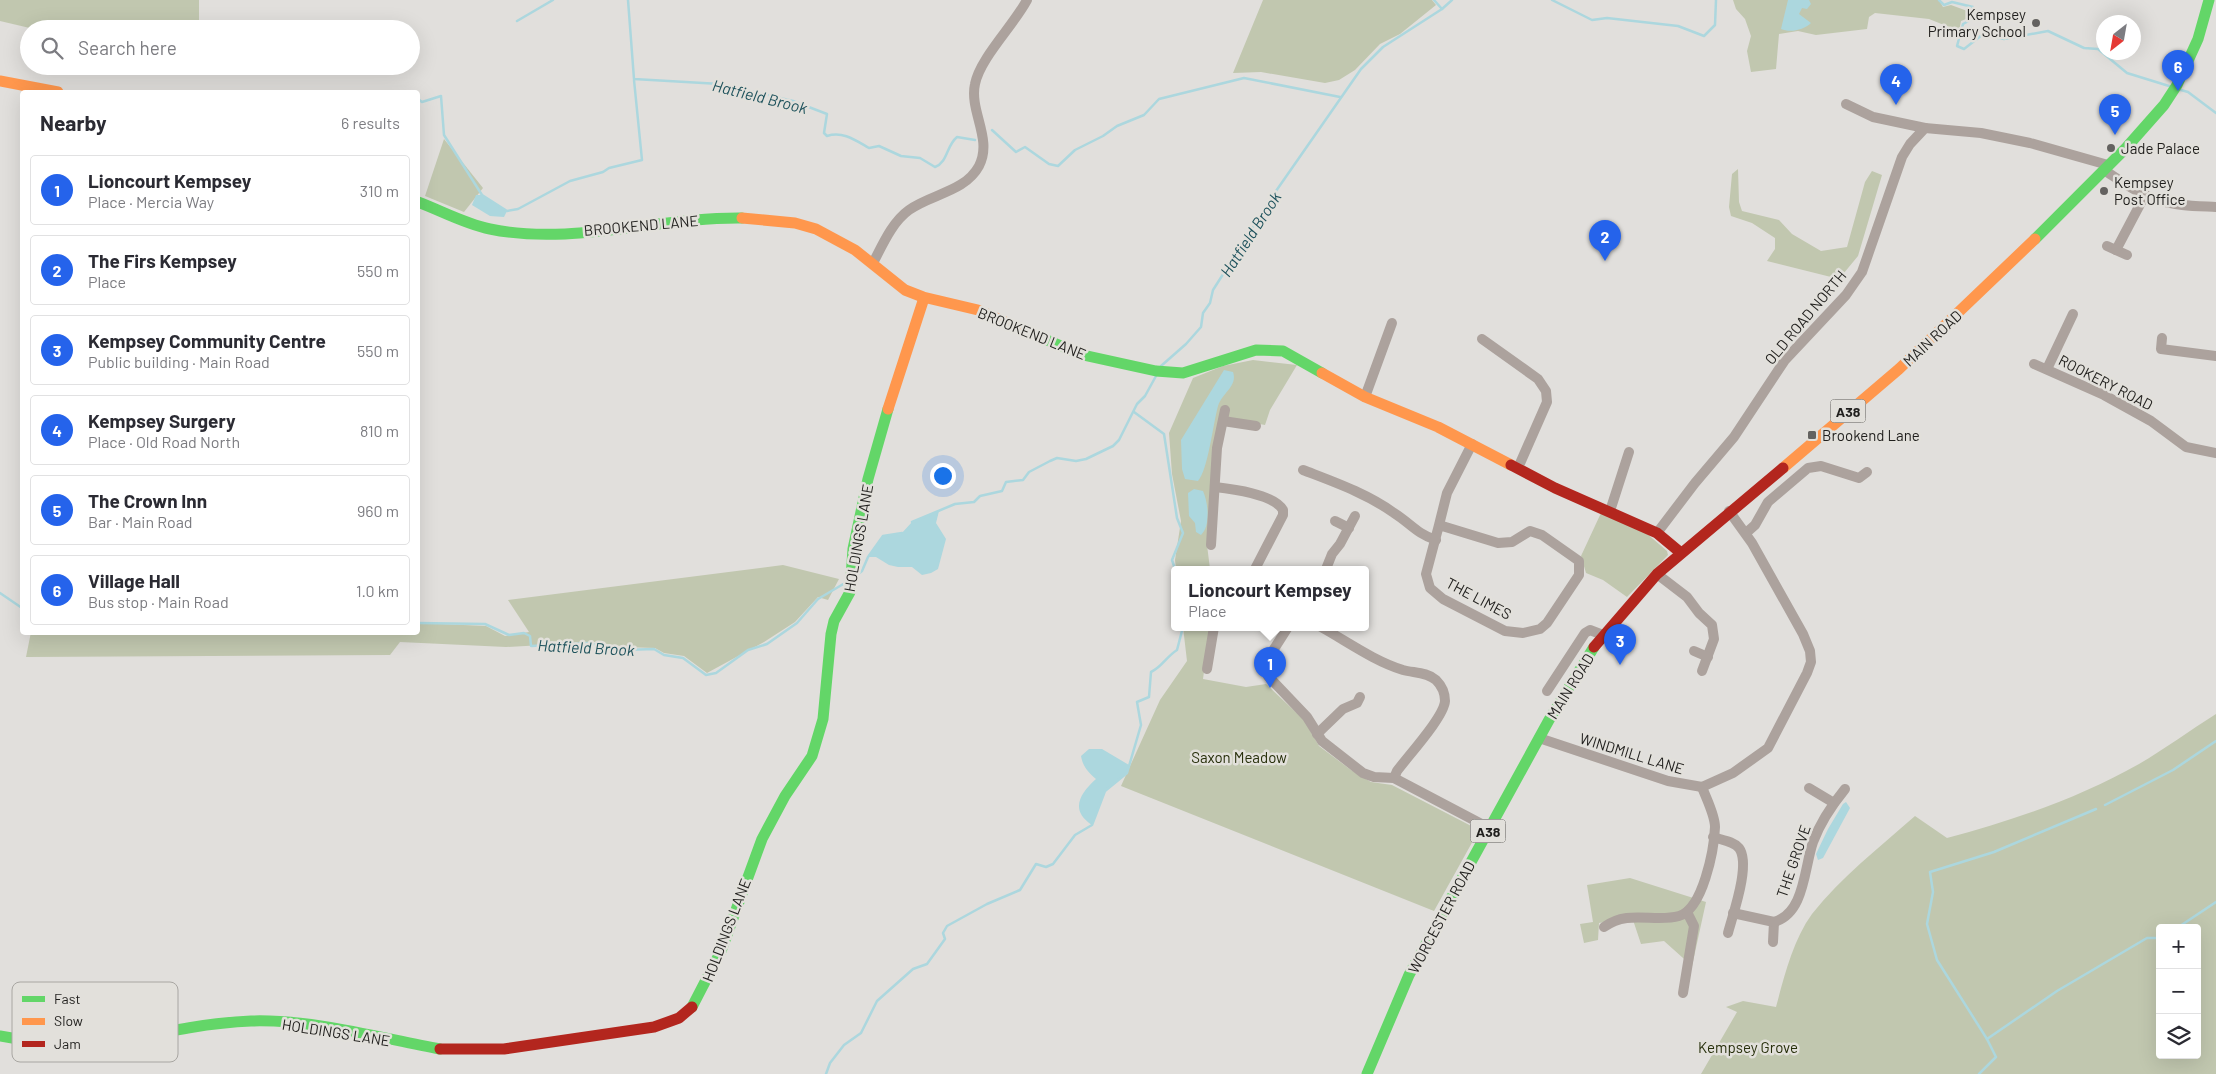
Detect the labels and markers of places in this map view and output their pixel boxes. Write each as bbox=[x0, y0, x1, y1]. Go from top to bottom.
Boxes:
place label: Kempsey Primary School bbox=[1928, 5, 2026, 40]
marker: Kempsey Primary School bbox=[2030, 17, 2042, 29]
pin: 6 bbox=[2162, 50, 2194, 91]
pin: 4 bbox=[1880, 64, 1912, 105]
pin: 5 bbox=[2099, 94, 2131, 135]
place label: Jade Palace bbox=[2121, 139, 2200, 157]
marker: Jade Palace bbox=[2105, 142, 2117, 154]
place label: Kempsey Post Office bbox=[2114, 173, 2186, 208]
marker: Kempsey Post Office bbox=[2098, 185, 2110, 197]
pin: 2 bbox=[1589, 220, 1621, 261]
place label: Brookend Lane bbox=[1822, 426, 1920, 444]
marker: Brookend Lane bbox=[1806, 429, 1818, 441]
pin: 3 bbox=[1604, 624, 1636, 665]
pin: 1 bbox=[1254, 647, 1286, 688]

